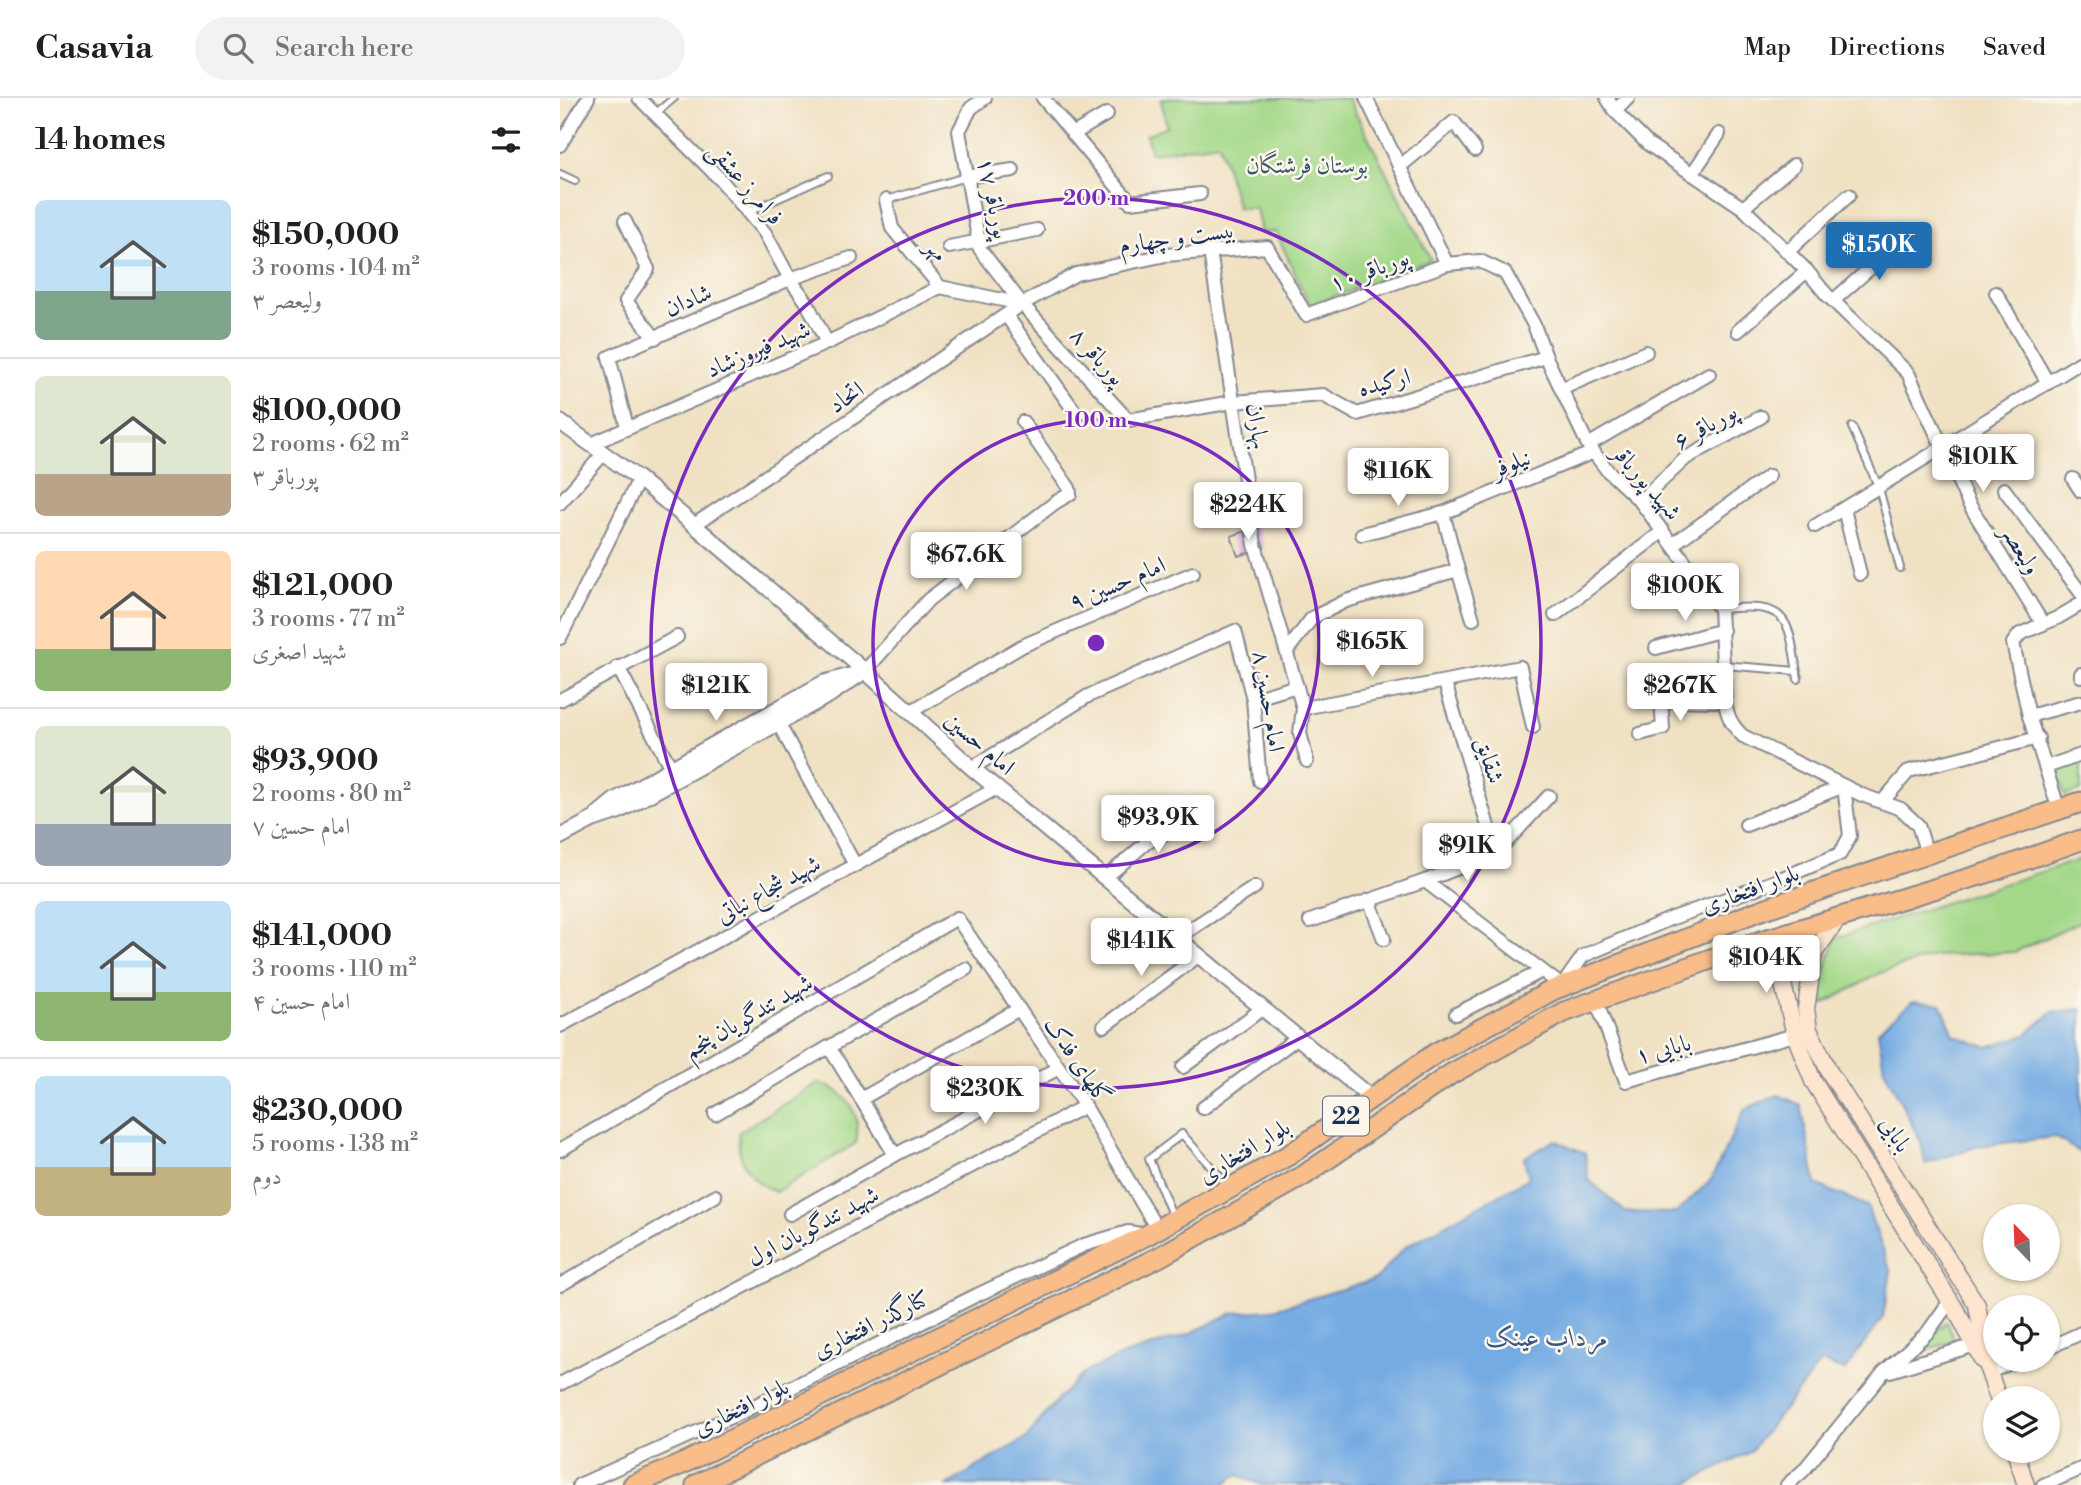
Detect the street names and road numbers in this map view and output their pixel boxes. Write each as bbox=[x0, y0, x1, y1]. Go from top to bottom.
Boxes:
street label: فرامرز عشقی bbox=[700, 136, 790, 232]
street label: پورباقر ۱۷ bbox=[969, 155, 1017, 243]
street label: بیست و چهارم bbox=[1117, 215, 1238, 266]
street label: مهر bbox=[916, 231, 954, 268]
street label: پورباقر ۱۰ bbox=[1325, 242, 1415, 300]
street label: شادان bbox=[660, 278, 717, 324]
street label: شهید فیروزشاد bbox=[702, 314, 815, 385]
street label: پورباقر ۸ bbox=[1062, 321, 1132, 394]
street label: ارکیده bbox=[1355, 362, 1414, 404]
street label: اتحاد bbox=[823, 375, 870, 421]
street label: پورباقر ۶ bbox=[1668, 396, 1745, 458]
street label: بهاران bbox=[1239, 401, 1275, 452]
street label: شهید پورباقر bbox=[1602, 436, 1687, 528]
street label: نیلوفر bbox=[1485, 443, 1535, 486]
street label: ولیعصر bbox=[1992, 516, 2047, 580]
street label: امام حسین ۹ bbox=[1064, 550, 1172, 622]
street label: امام حسین ۸ bbox=[1240, 648, 1291, 755]
street label: امام حسین bbox=[935, 705, 1021, 786]
street label: شقایق bbox=[1468, 733, 1510, 787]
street label: شهید شجاع نباتی bbox=[711, 849, 828, 934]
street label: بلوار افتخاری bbox=[1697, 858, 1804, 922]
street label: شهید تندگویان پنجم bbox=[679, 968, 821, 1071]
street label: گلهای فدک bbox=[1037, 1010, 1118, 1110]
street label: بابایی ۱ bbox=[1632, 1028, 1695, 1072]
road number: 22 bbox=[1323, 1096, 1369, 1135]
street label: بابایی bbox=[1872, 1111, 1918, 1159]
street label: بلوار افتخاری bbox=[1193, 1113, 1296, 1191]
street label: شهید تندگویان اول bbox=[743, 1180, 884, 1274]
street label: کنارگذر افتخاری bbox=[807, 1281, 935, 1366]
street label: بلوار افتخاری bbox=[689, 1372, 794, 1444]

